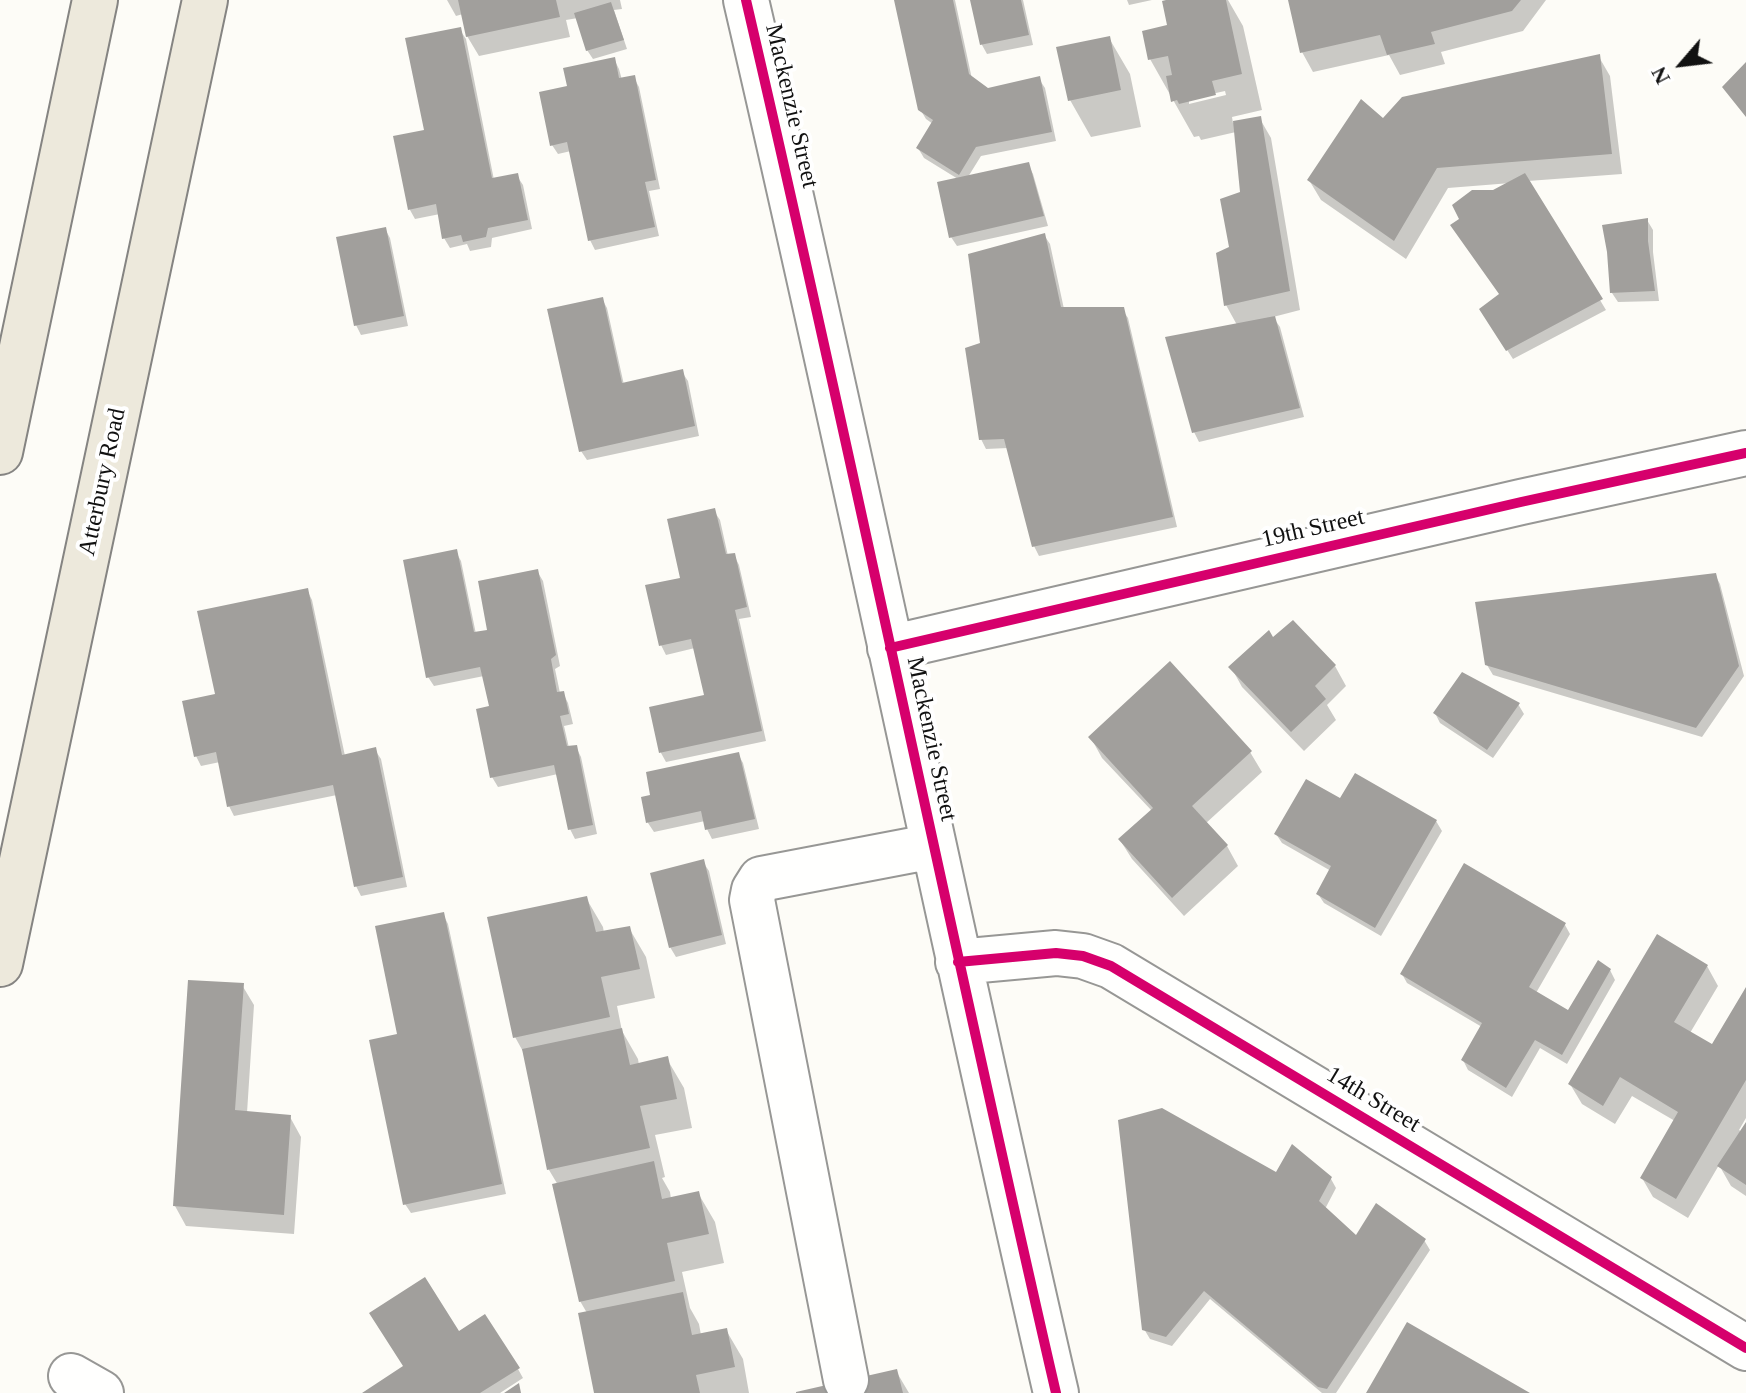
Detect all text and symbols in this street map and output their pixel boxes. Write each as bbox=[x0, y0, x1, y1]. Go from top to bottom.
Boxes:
street label: Mackenzie Street bbox=[758, 21, 824, 191]
north arrow bbox=[1642, 24, 1722, 104]
text: N bbox=[1646, 63, 1675, 88]
street label: Atterbury Road bbox=[73, 406, 133, 558]
street label: 19th Street bbox=[1259, 503, 1367, 555]
street label: Mackenzie Street bbox=[900, 654, 962, 824]
street label: 14th Street bbox=[1321, 1061, 1425, 1139]

